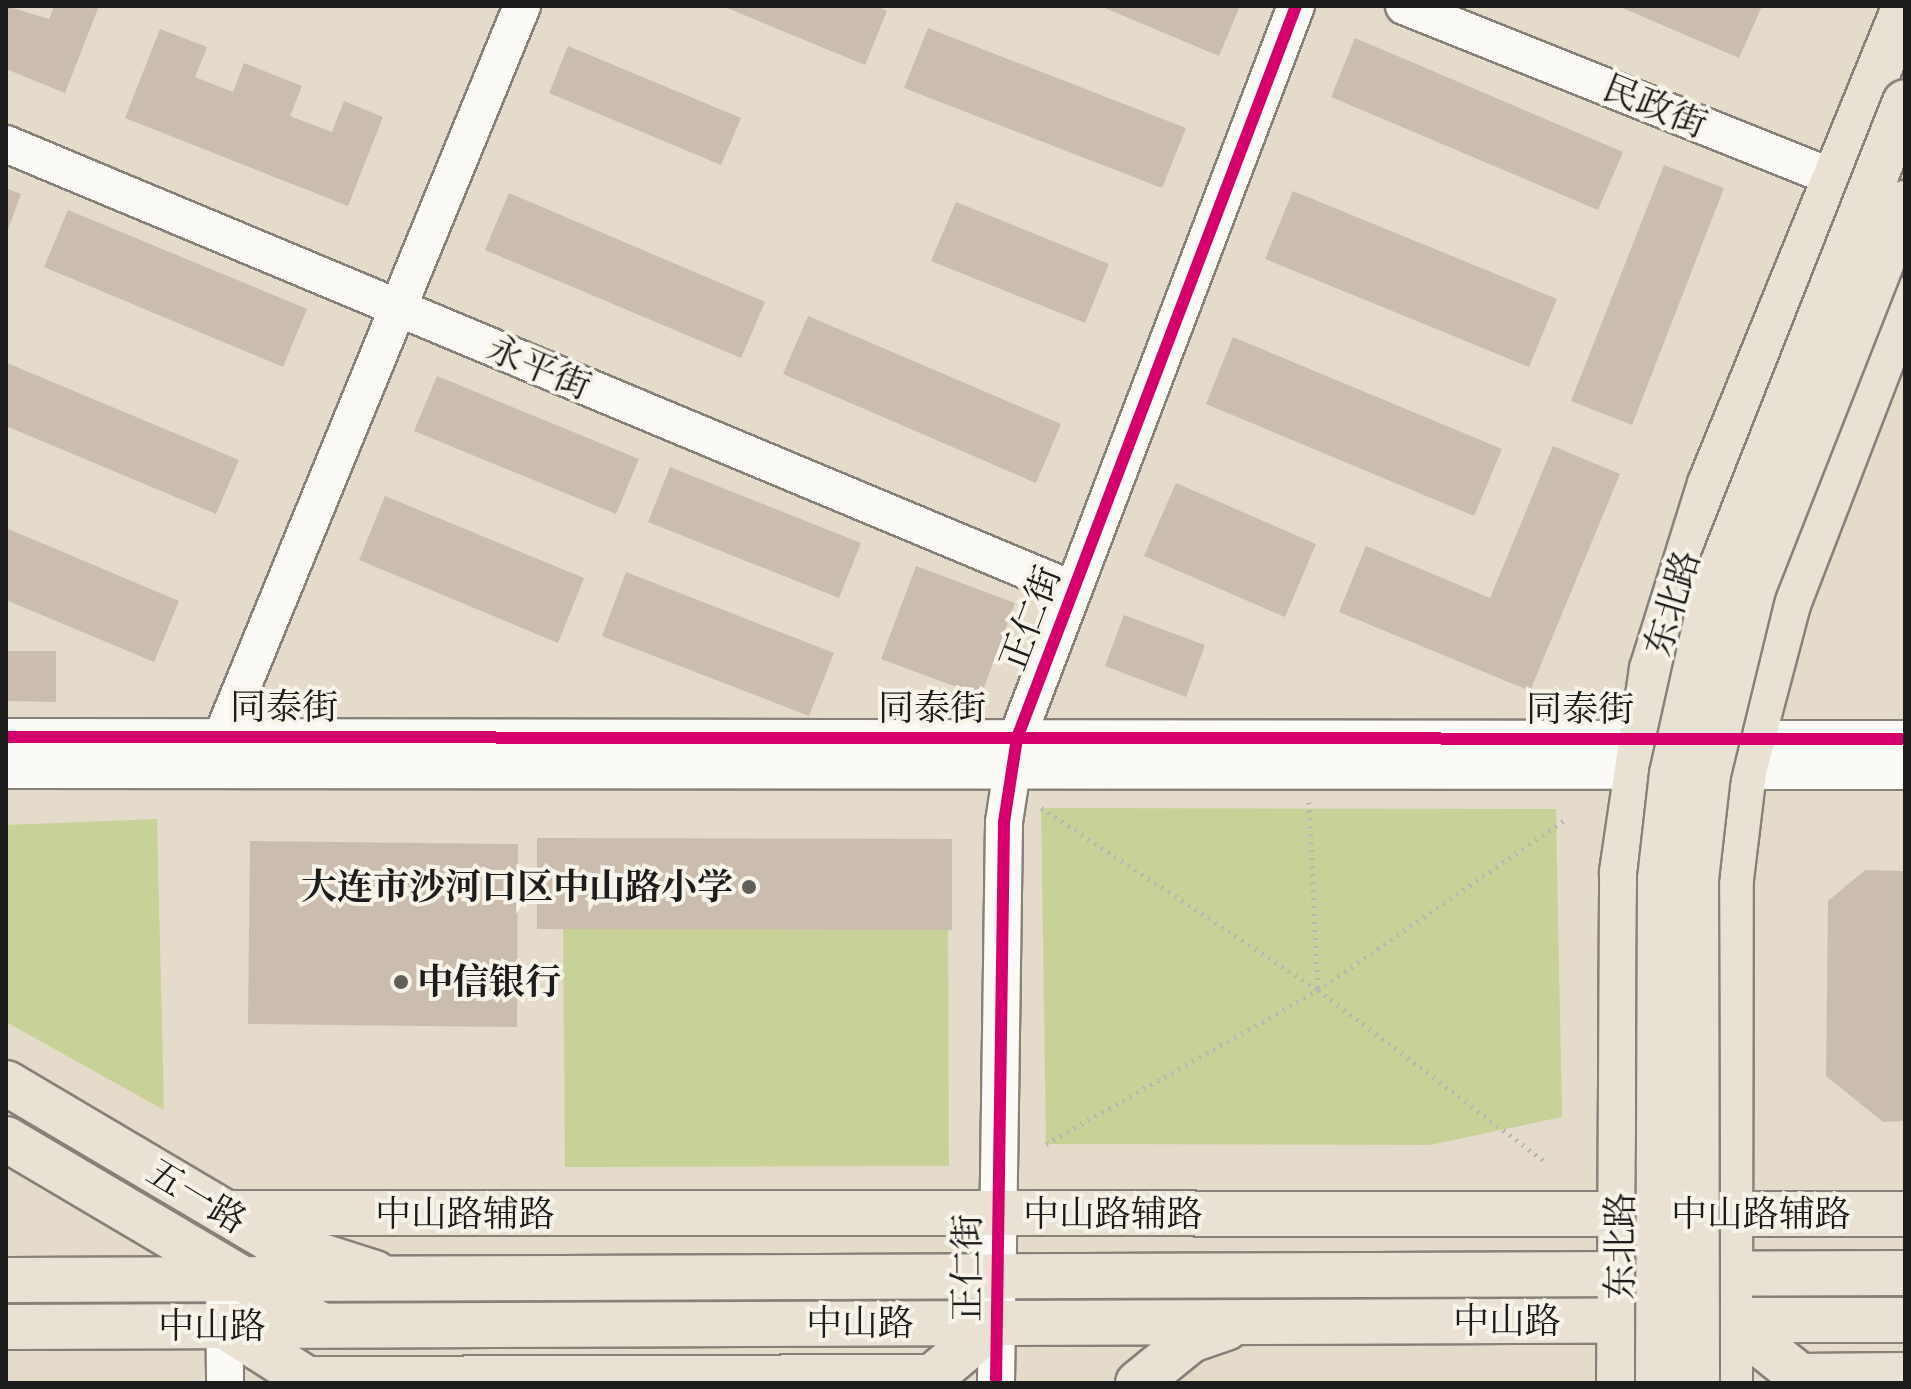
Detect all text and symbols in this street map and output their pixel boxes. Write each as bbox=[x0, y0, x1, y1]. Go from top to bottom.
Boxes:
street label: 民政街 bbox=[1597, 66, 1713, 146]
street label: 永平街 bbox=[481, 326, 597, 408]
street label: 东北路 bbox=[1636, 545, 1708, 661]
street label: 正仁街 bbox=[990, 560, 1070, 676]
street label: 同泰街 bbox=[230, 685, 338, 729]
street label: 同泰街 bbox=[878, 686, 986, 730]
street label: 同泰街 bbox=[1526, 687, 1634, 731]
place label: 大连市沙河口区中山路小学 bbox=[301, 865, 733, 909]
marker: 大连市沙河口区中山路小学 bbox=[740, 878, 758, 896]
place label: 中信银行 bbox=[417, 960, 561, 1004]
marker: 中信银行 bbox=[392, 973, 410, 991]
street label: 五一路 bbox=[140, 1150, 254, 1242]
street label: 中山路辅路 bbox=[375, 1192, 555, 1236]
street label: 中山路辅路 bbox=[1023, 1192, 1203, 1236]
street label: 东北路 bbox=[1598, 1192, 1642, 1300]
street label: 中山路辅路 bbox=[1671, 1192, 1851, 1236]
street label: 正仁街 bbox=[945, 1214, 989, 1322]
street label: 中山路 bbox=[1453, 1299, 1561, 1343]
street label: 中山路 bbox=[806, 1301, 914, 1345]
street label: 中山路 bbox=[158, 1304, 266, 1348]

